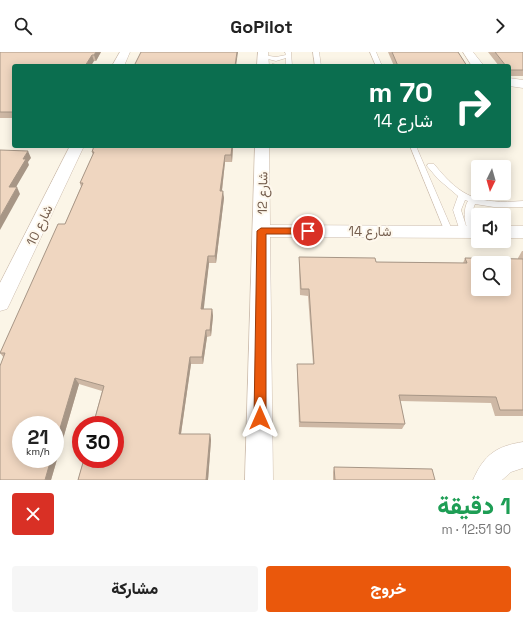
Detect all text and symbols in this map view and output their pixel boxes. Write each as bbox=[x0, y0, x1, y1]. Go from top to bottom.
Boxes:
icon: search bbox=[12, 15, 34, 37]
text: GoPilot bbox=[230, 15, 293, 38]
icon: forward bbox=[489, 15, 511, 37]
text: 70 m bbox=[368, 74, 433, 110]
icon: right bbox=[447, 80, 499, 132]
text: شارع 14 bbox=[373, 109, 433, 132]
north arrow bbox=[471, 160, 511, 200]
map controls bbox=[471, 160, 511, 296]
street label: شارع 12 bbox=[254, 171, 272, 215]
street label: شارع 10 bbox=[22, 202, 57, 249]
button: sound bbox=[471, 208, 511, 248]
pin bbox=[291, 214, 325, 248]
icon: arrive bbox=[297, 220, 319, 242]
street label: شارع 14 bbox=[348, 223, 392, 241]
button: search bbox=[471, 256, 511, 296]
position arrow bbox=[239, 397, 281, 439]
speed limit sign: 30 bbox=[72, 416, 124, 468]
text: 21 bbox=[28, 424, 48, 450]
text: km/h bbox=[26, 445, 50, 458]
text: 1 دقيقة bbox=[437, 490, 511, 521]
button: close bbox=[12, 493, 54, 535]
text: 90 m · 12:51 bbox=[441, 521, 511, 538]
button: مشاركة bbox=[12, 566, 258, 612]
button: خروج bbox=[266, 566, 511, 612]

